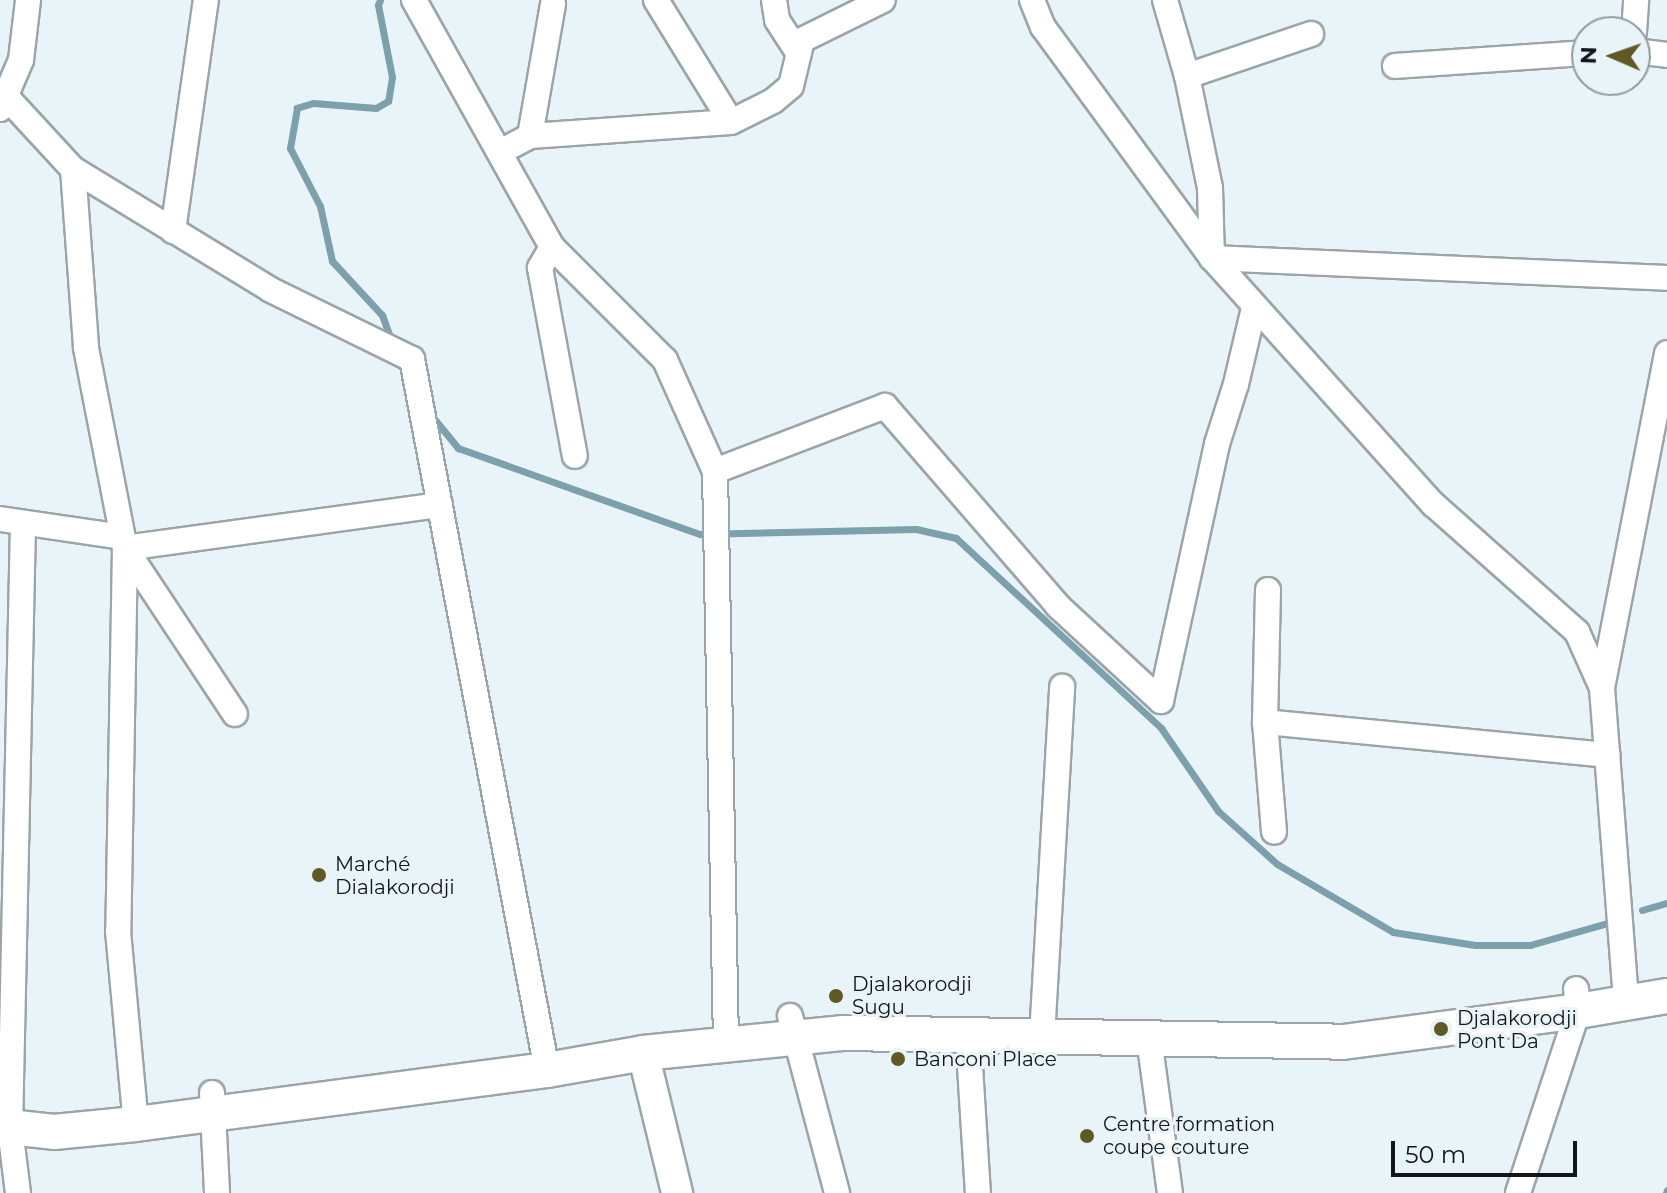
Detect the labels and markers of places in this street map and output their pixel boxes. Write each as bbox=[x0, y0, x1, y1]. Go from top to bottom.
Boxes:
place label: Marché Dialakorodji bbox=[335, 852, 455, 899]
marker: Marché Dialakorodji bbox=[310, 866, 328, 884]
place label: Djalakorodji Sugu bbox=[852, 972, 972, 1019]
marker: Djalakorodji Sugu bbox=[827, 987, 845, 1005]
place label: Djalakorodji Pont Da bbox=[1457, 1006, 1577, 1053]
marker: Djalakorodji Pont Da bbox=[1432, 1020, 1450, 1038]
place label: Banconi Place bbox=[914, 1047, 1057, 1071]
marker: Banconi Place bbox=[889, 1050, 907, 1068]
place label: Centre formation coupe couture bbox=[1103, 1112, 1275, 1159]
marker: Centre formation coupe couture bbox=[1078, 1127, 1096, 1145]

